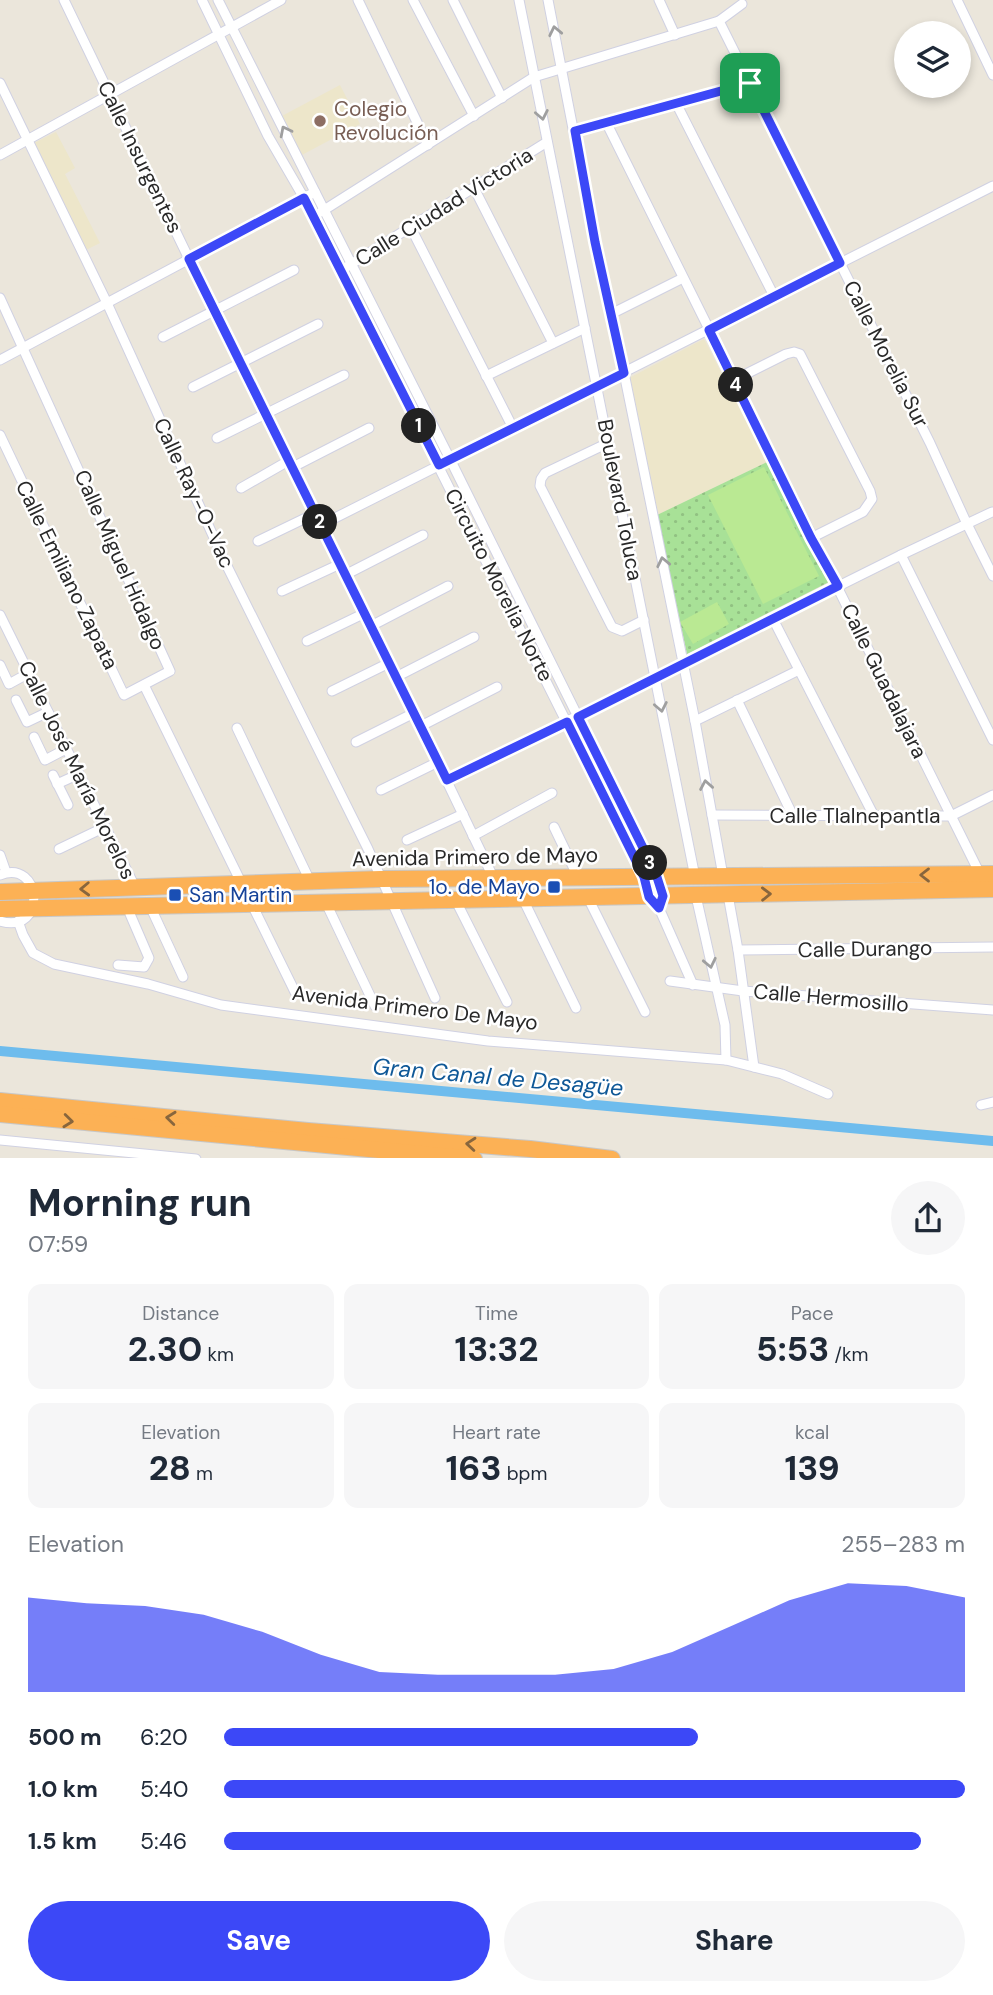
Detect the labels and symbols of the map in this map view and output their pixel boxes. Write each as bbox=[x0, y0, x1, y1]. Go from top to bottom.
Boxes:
one-way arrow bbox=[548, 25, 563, 37]
pin bbox=[720, 53, 780, 113]
street label: Calle Insurgentes bbox=[91, 76, 189, 238]
place label: Colegio Revolución bbox=[334, 95, 439, 147]
one-way arrow bbox=[533, 109, 548, 121]
marker: Colegio Revolución bbox=[312, 113, 328, 129]
one-way arrow bbox=[279, 126, 293, 138]
street label: Calle Ciudad Victoria bbox=[350, 141, 538, 273]
street label: Calle Morelia Sur bbox=[837, 276, 935, 433]
pin: 4 bbox=[718, 368, 754, 402]
pin: 1 bbox=[402, 408, 436, 444]
street label: Calle Ray-O-Vac bbox=[147, 413, 241, 573]
street label: Boulevard Toluca bbox=[591, 417, 649, 583]
street label: Calle Miguel Hidalgo bbox=[68, 466, 172, 654]
street label: Calle Emiliano Zapata bbox=[9, 476, 125, 674]
street label: Circuito Morelia Norte bbox=[438, 484, 560, 686]
pin: 2 bbox=[302, 504, 338, 540]
one-way arrow bbox=[656, 556, 671, 568]
street label: Calle Guadalajara bbox=[834, 599, 934, 763]
street label: Calle José María Morelos bbox=[12, 656, 142, 884]
one-way arrow bbox=[653, 701, 668, 713]
one-way arrow bbox=[700, 779, 715, 791]
street label: Calle Tlalnepantla bbox=[770, 802, 940, 830]
street label: Avenida Primero de Mayo bbox=[352, 841, 598, 873]
pin: 3 bbox=[632, 846, 668, 880]
one-way arrow bbox=[919, 867, 930, 883]
place label: 1o. de Mayo bbox=[429, 873, 540, 901]
marker: 1o. de Mayo bbox=[546, 879, 562, 895]
place label: San Martin bbox=[189, 881, 292, 909]
one-way arrow bbox=[79, 882, 90, 897]
one-way arrow bbox=[762, 886, 772, 902]
marker: San Martin bbox=[167, 887, 183, 903]
street label: Calle Durango bbox=[797, 934, 933, 964]
one-way arrow bbox=[702, 957, 717, 969]
street label: Calle Hermosillo bbox=[752, 977, 910, 1019]
street label: Avenida Primero De Mayo bbox=[290, 979, 540, 1037]
water label: Gran Canal de Desagüe bbox=[371, 1051, 625, 1103]
one-way arrow bbox=[165, 1111, 176, 1126]
one-way arrow bbox=[63, 1113, 74, 1128]
one-way arrow bbox=[465, 1137, 476, 1152]

